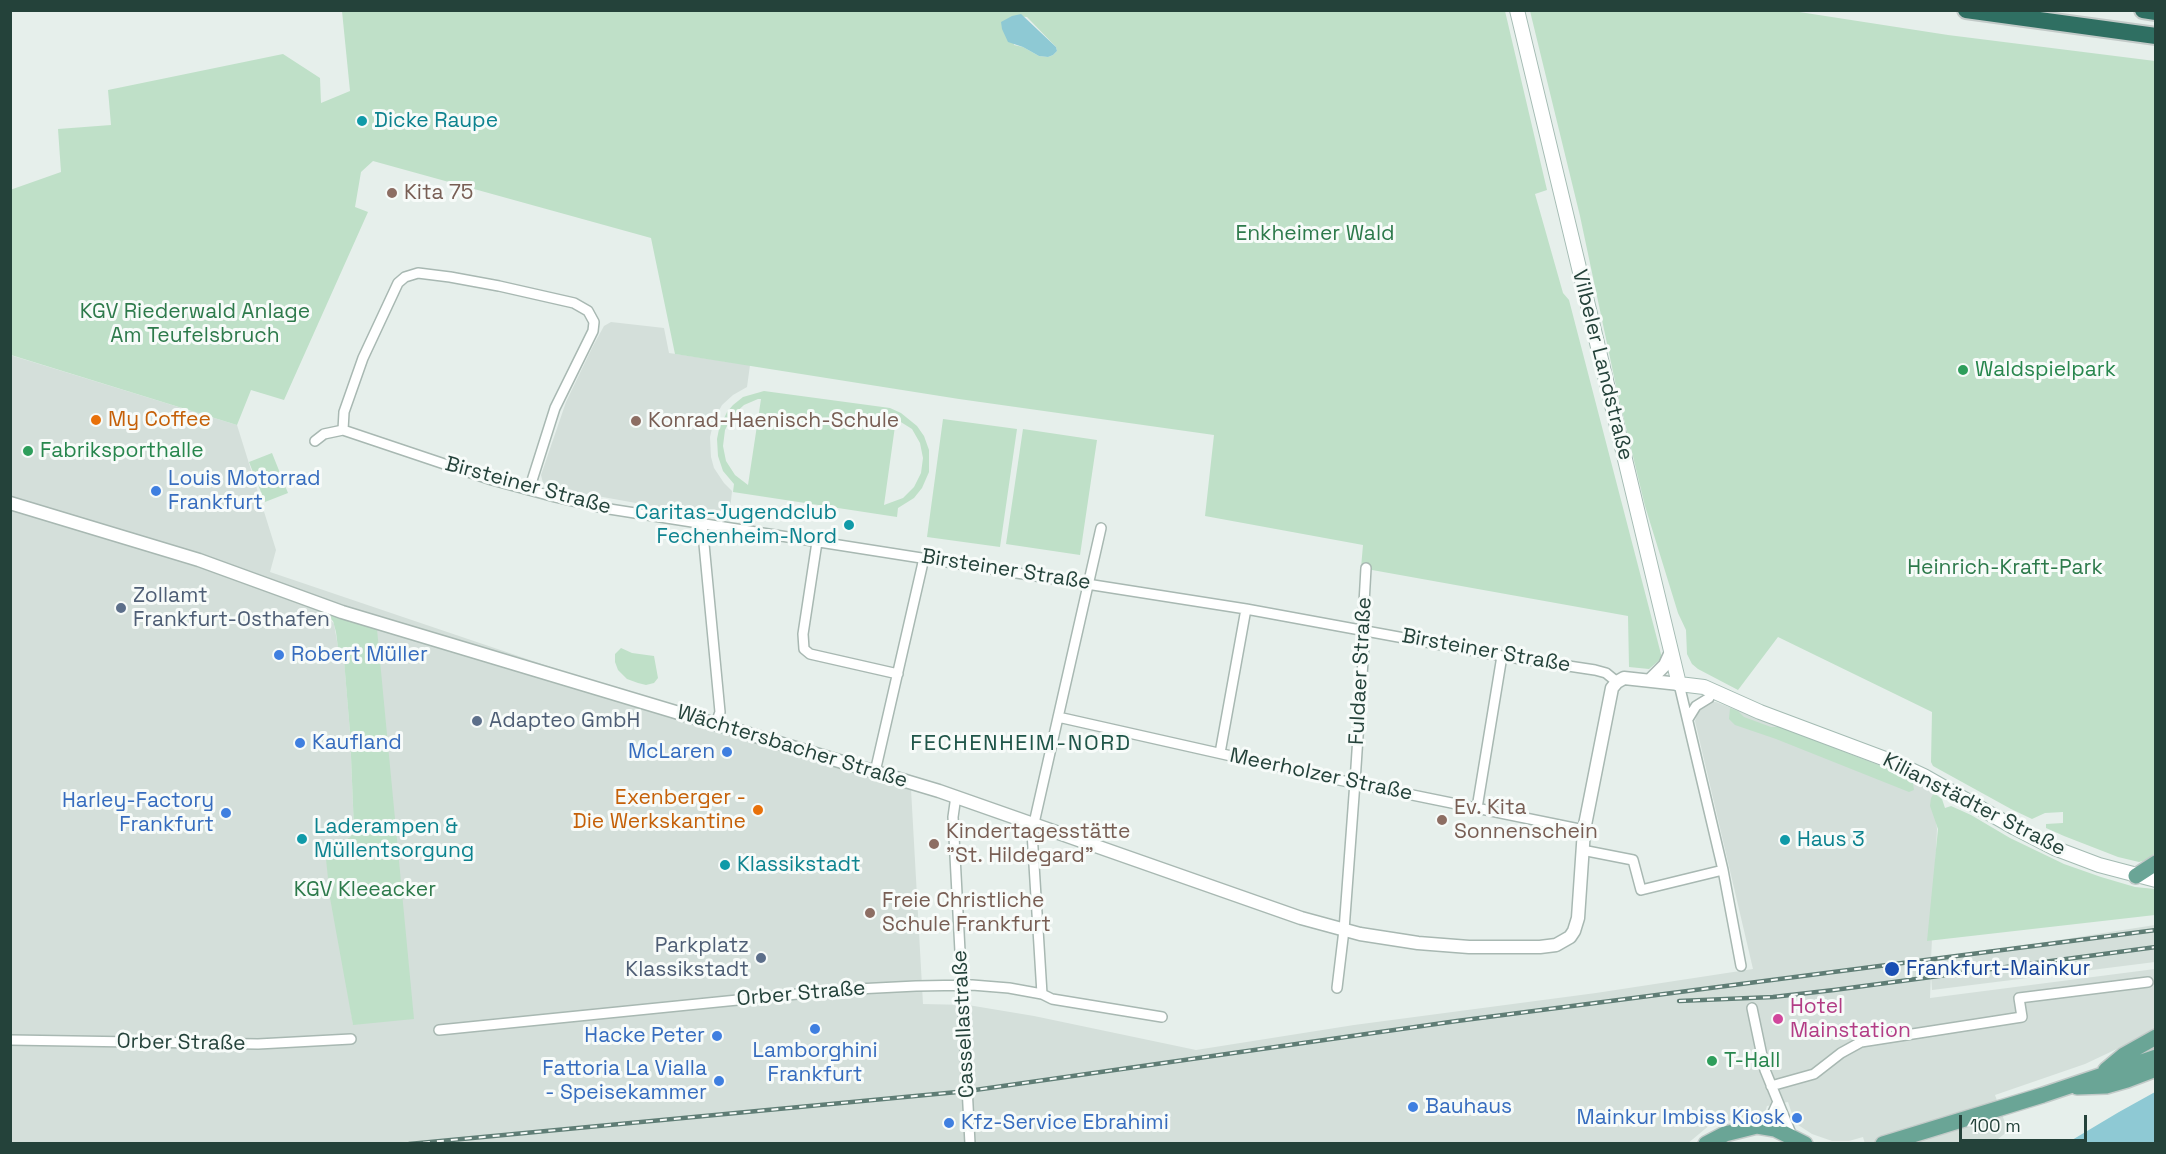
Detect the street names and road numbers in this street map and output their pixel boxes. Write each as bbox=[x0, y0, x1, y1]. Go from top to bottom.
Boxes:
street label: Vilbeler Landstraße bbox=[1566, 267, 1638, 463]
street label: Birsteiner Straße bbox=[442, 452, 614, 520]
street label: Birsteiner Straße bbox=[920, 544, 1092, 596]
street label: Fuldaer Straße bbox=[1345, 596, 1377, 746]
street label: Birsteiner Straße bbox=[1400, 624, 1572, 678]
street label: Wächtersbacher Straße bbox=[674, 700, 910, 794]
street label: Meerholzer Straße bbox=[1227, 743, 1415, 807]
street label: Kilianstädter Straße bbox=[1878, 748, 2070, 862]
street label: Cassellastraße bbox=[948, 949, 980, 1099]
street label: Orber Straße bbox=[736, 976, 866, 1012]
street label: Orber Straße bbox=[116, 1029, 246, 1057]

